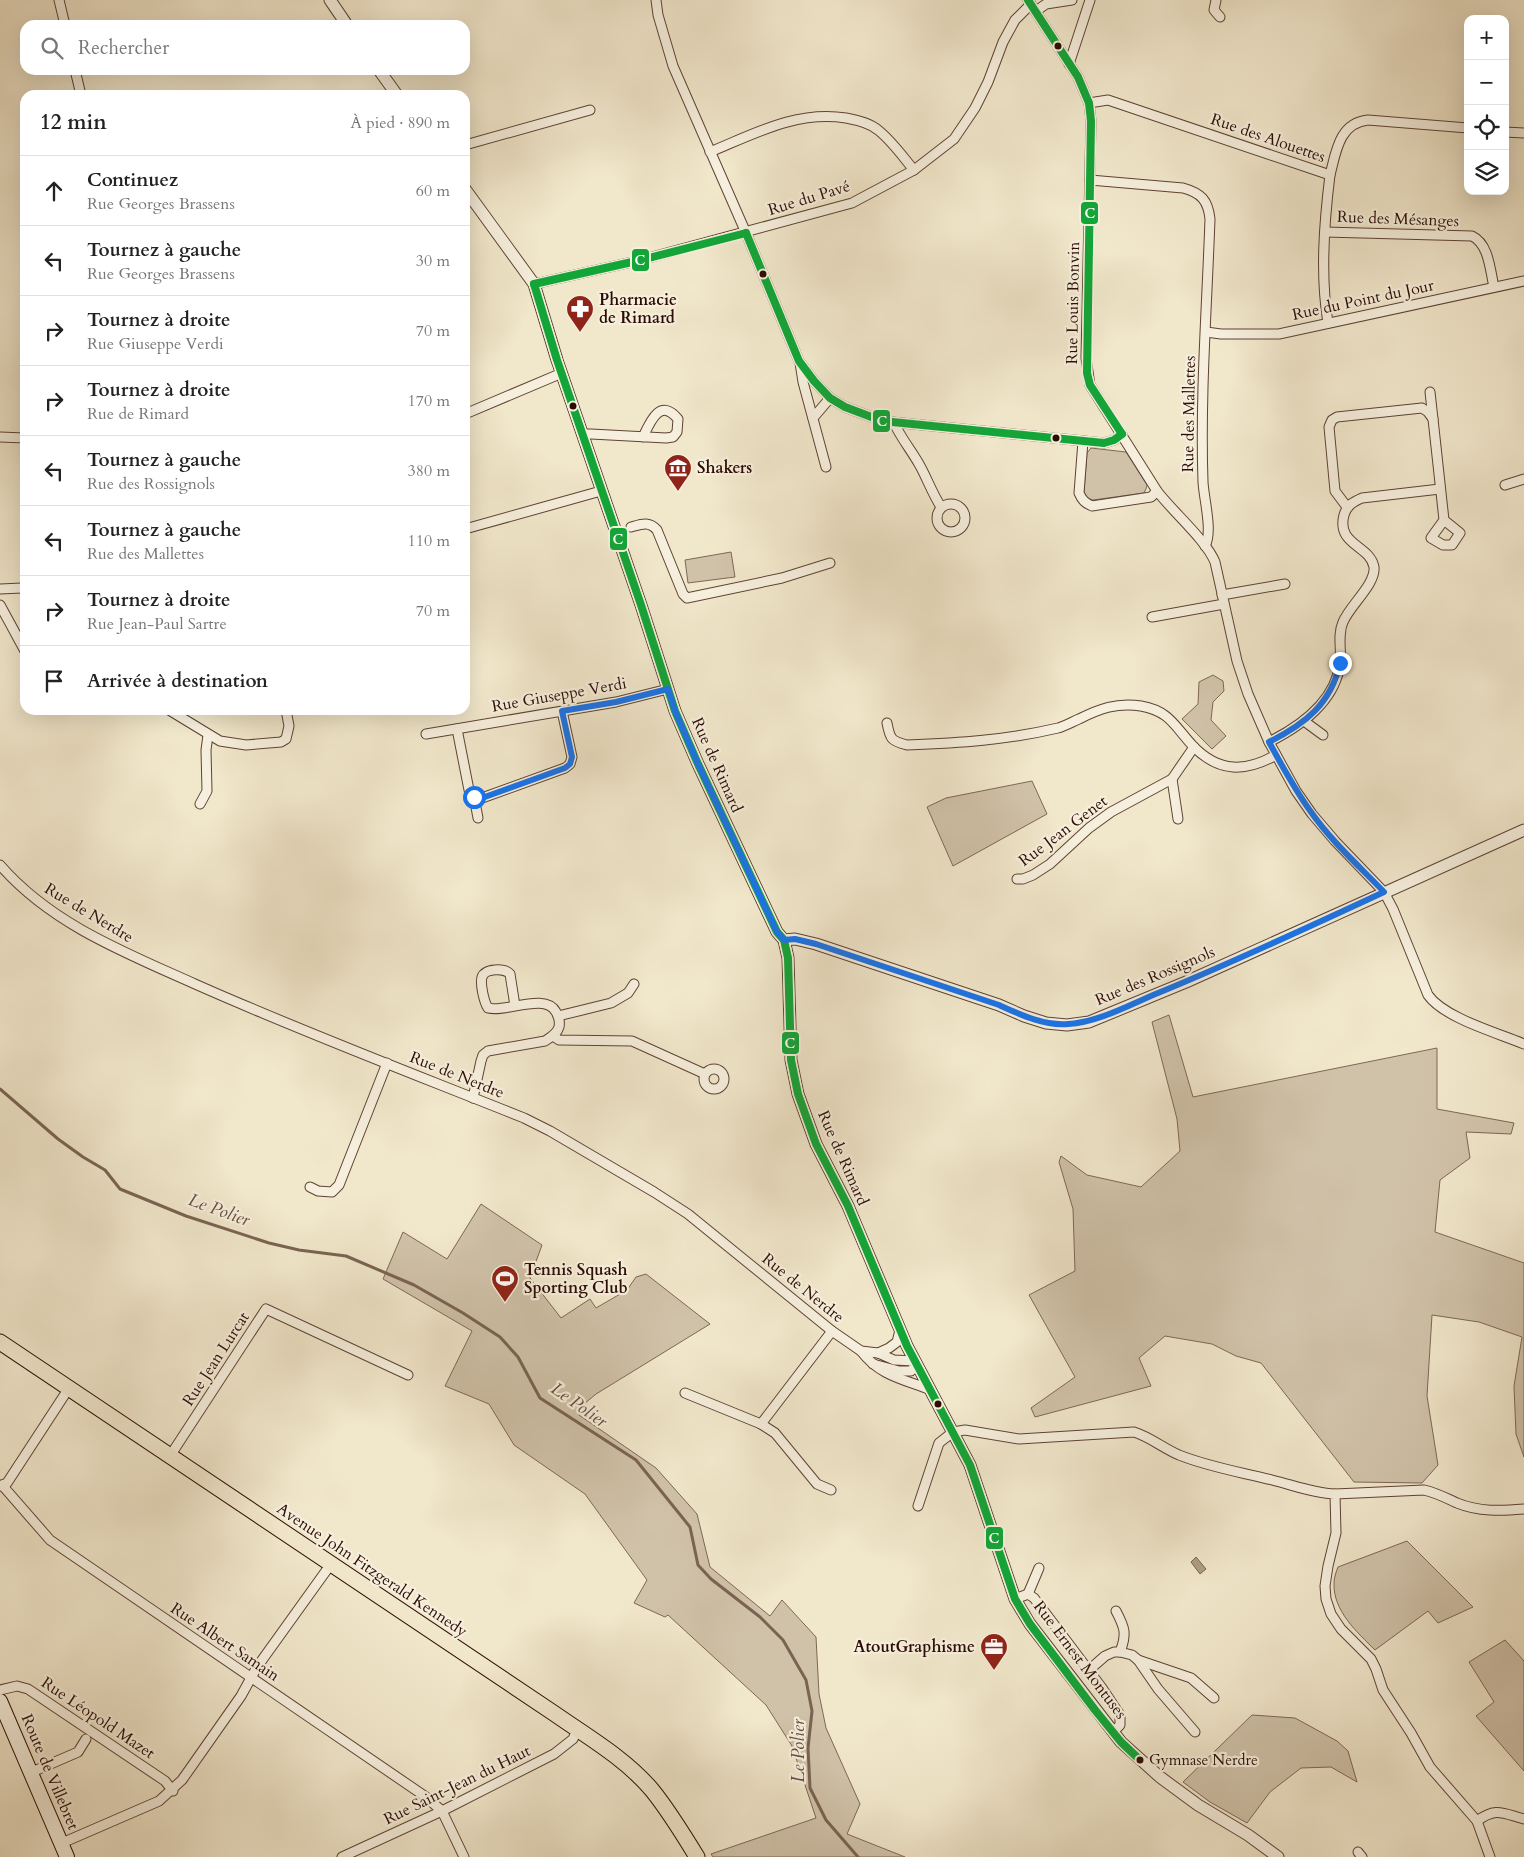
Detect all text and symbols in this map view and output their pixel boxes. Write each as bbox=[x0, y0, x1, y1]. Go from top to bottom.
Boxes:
map controls bbox=[1464, 15, 1509, 195]
button: + bbox=[1464, 15, 1509, 60]
search box bbox=[20, 20, 470, 75]
icon: search bbox=[38, 34, 66, 62]
text: Rechercher bbox=[78, 35, 169, 61]
unlabelled marker bbox=[1053, 41, 1063, 51]
button: − bbox=[1464, 60, 1509, 105]
button: locate bbox=[1464, 105, 1509, 150]
text: 12 min bbox=[40, 108, 107, 137]
street label: Rue des Alouettes bbox=[1208, 108, 1328, 168]
text: À pied · 890 m bbox=[350, 112, 450, 134]
button: layers bbox=[1464, 150, 1509, 195]
text: Continuez bbox=[87, 167, 178, 193]
street label: Rue du Pavé bbox=[765, 175, 853, 221]
icon: ahead bbox=[40, 177, 68, 205]
text: 60 m bbox=[416, 180, 450, 202]
text: Rue Georges Brassens bbox=[87, 193, 235, 215]
line badge: C bbox=[1080, 201, 1099, 225]
text: C bbox=[1085, 204, 1096, 223]
street label: Rue des Mésanges bbox=[1337, 206, 1459, 232]
text: Tournez à gauche bbox=[87, 237, 241, 263]
street label: Rue Louis Bonvin bbox=[1061, 241, 1085, 365]
icon: left bbox=[40, 247, 68, 275]
line badge: C bbox=[631, 248, 650, 272]
text: 30 m bbox=[416, 250, 450, 272]
text: C bbox=[635, 251, 646, 270]
text: Rue Georges Brassens bbox=[87, 263, 235, 285]
unlabelled marker bbox=[758, 269, 768, 279]
street label: Rue du Point du Jour bbox=[1290, 274, 1436, 326]
place label: Pharmacie de Rimard bbox=[599, 289, 677, 329]
pharmacy icon: Pharmacie de Rimard bbox=[565, 294, 595, 333]
text: Tournez à droite bbox=[87, 307, 230, 333]
icon: right bbox=[40, 317, 68, 345]
text: 70 m bbox=[416, 320, 450, 342]
text: Rue Giuseppe Verdi bbox=[87, 333, 223, 355]
street label: Rue des Mallettes bbox=[1177, 355, 1201, 473]
text: Tournez à droite bbox=[87, 377, 230, 403]
icon: right bbox=[40, 387, 68, 415]
text: 170 m bbox=[408, 390, 450, 412]
unlabelled marker bbox=[568, 401, 578, 411]
text: Rue de Rimard bbox=[87, 403, 189, 425]
line badge: C bbox=[872, 409, 891, 433]
text: C bbox=[877, 412, 888, 431]
unlabelled marker bbox=[1051, 433, 1061, 443]
text: Tournez à gauche bbox=[87, 447, 241, 473]
museum icon: Shakers bbox=[663, 453, 693, 492]
icon: left bbox=[40, 457, 68, 485]
place label: Shakers bbox=[697, 457, 752, 479]
text: 380 m bbox=[408, 460, 450, 482]
text: Rue des Rossignols bbox=[87, 473, 215, 495]
text: Tournez à gauche bbox=[87, 517, 241, 543]
icon: left bbox=[40, 527, 68, 555]
line badge: C bbox=[609, 527, 628, 551]
text: 110 m bbox=[408, 530, 450, 552]
text: C bbox=[613, 530, 624, 549]
text: Rue des Mallettes bbox=[87, 543, 204, 565]
text: Tournez à droite bbox=[87, 587, 230, 613]
icon: right bbox=[40, 597, 68, 625]
text: 70 m bbox=[416, 600, 450, 622]
text: Rue Jean-Paul Sartre bbox=[87, 613, 227, 635]
route end bbox=[1329, 652, 1352, 675]
icon: arrive bbox=[40, 667, 68, 695]
text: Arrivée à destination bbox=[87, 668, 268, 694]
street label: Rue Giuseppe Verdi bbox=[490, 672, 629, 718]
street label: Rue de Rimard bbox=[686, 714, 748, 816]
route start bbox=[463, 786, 486, 809]
street label: Rue Jean Genet bbox=[1014, 790, 1112, 872]
street label: Rue de Nerdre bbox=[41, 878, 137, 948]
street label: Rue des Rossignols bbox=[1092, 941, 1218, 1011]
line badge: C bbox=[781, 1031, 800, 1055]
text: C bbox=[785, 1034, 796, 1053]
street label: Rue de Nerdre bbox=[407, 1046, 507, 1104]
street label: Rue de Rimard bbox=[812, 1107, 874, 1209]
water label: Le Polier bbox=[185, 1187, 254, 1233]
street label: Rue de Nerdre bbox=[757, 1248, 849, 1328]
place label: Tennis Squash Sporting Club bbox=[524, 1259, 628, 1299]
sports icon: Tennis Squash Sporting Club bbox=[490, 1264, 520, 1303]
street label: Rue Jean Lurcat bbox=[177, 1308, 255, 1410]
water label: Le Polier bbox=[546, 1377, 613, 1434]
unlabelled marker bbox=[933, 1399, 943, 1409]
street label: Avenue John Fitzgerald Kennedy bbox=[272, 1498, 472, 1643]
line badge: C bbox=[985, 1526, 1004, 1550]
text: C bbox=[989, 1529, 1000, 1548]
street label: Rue Ernest Montuses bbox=[1028, 1596, 1132, 1724]
street label: Rue Albert Samain bbox=[166, 1597, 284, 1687]
office icon: AtoutGraphisme bbox=[979, 1632, 1009, 1671]
place label: AtoutGraphisme bbox=[853, 1636, 975, 1658]
street label: Rue Léopold Mazet bbox=[37, 1672, 159, 1764]
street label: Route de Villebret bbox=[16, 1711, 84, 1833]
water label: Le Polier bbox=[786, 1718, 811, 1783]
street label: Rue Saint-Jean du Haut bbox=[380, 1740, 534, 1830]
place label: Gymnase Nerdre bbox=[1149, 1750, 1258, 1770]
marker: Gymnase Nerdre bbox=[1135, 1755, 1145, 1765]

